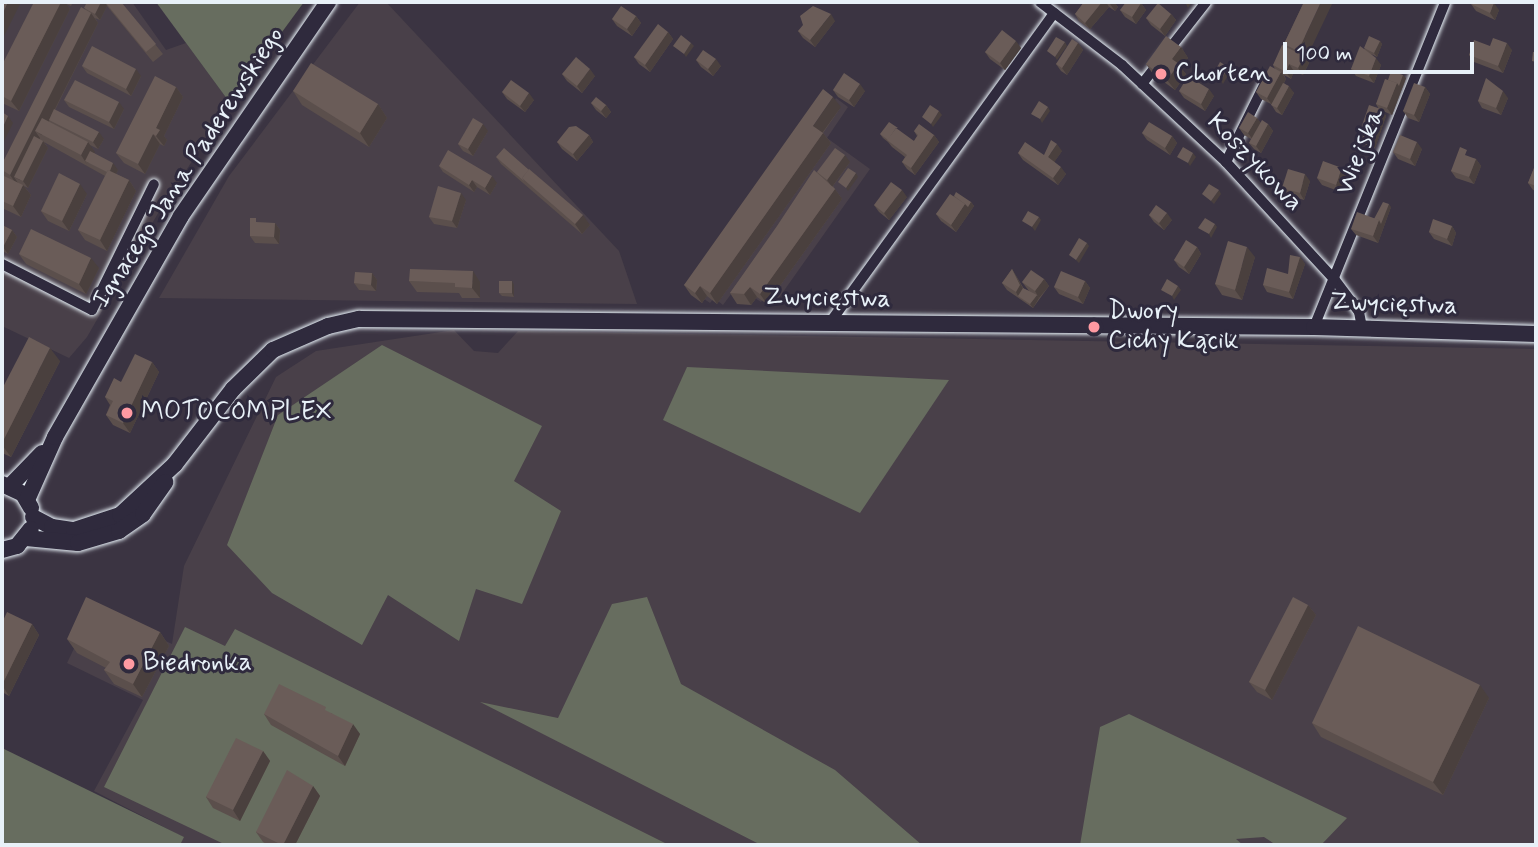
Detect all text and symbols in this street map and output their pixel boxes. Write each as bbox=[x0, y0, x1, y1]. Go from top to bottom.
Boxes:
street label: Ignacego Jana Paderewskiego bbox=[88, 24, 290, 312]
scale bar bbox=[1286, 28, 1477, 72]
text: 100 m bbox=[1296, 40, 1352, 68]
place label: Chorten bbox=[1175, 58, 1270, 90]
marker: Chorten bbox=[1153, 66, 1169, 82]
street label: Wiejska bbox=[1330, 104, 1392, 200]
street label: Koszykowa bbox=[1199, 107, 1309, 219]
street label: Zwycięstwa bbox=[763, 282, 891, 316]
street label: Zwycięstwa bbox=[1330, 287, 1458, 323]
place label: Dwory Cichy Kącik bbox=[1108, 296, 1239, 358]
marker: Dwory Cichy Kącik bbox=[1086, 319, 1102, 335]
place label: MOTOCOMPLEX bbox=[141, 397, 332, 429]
marker: MOTOCOMPLEX bbox=[119, 405, 135, 421]
place label: Biedronka bbox=[143, 648, 252, 680]
marker: Biedronka bbox=[121, 656, 137, 672]

